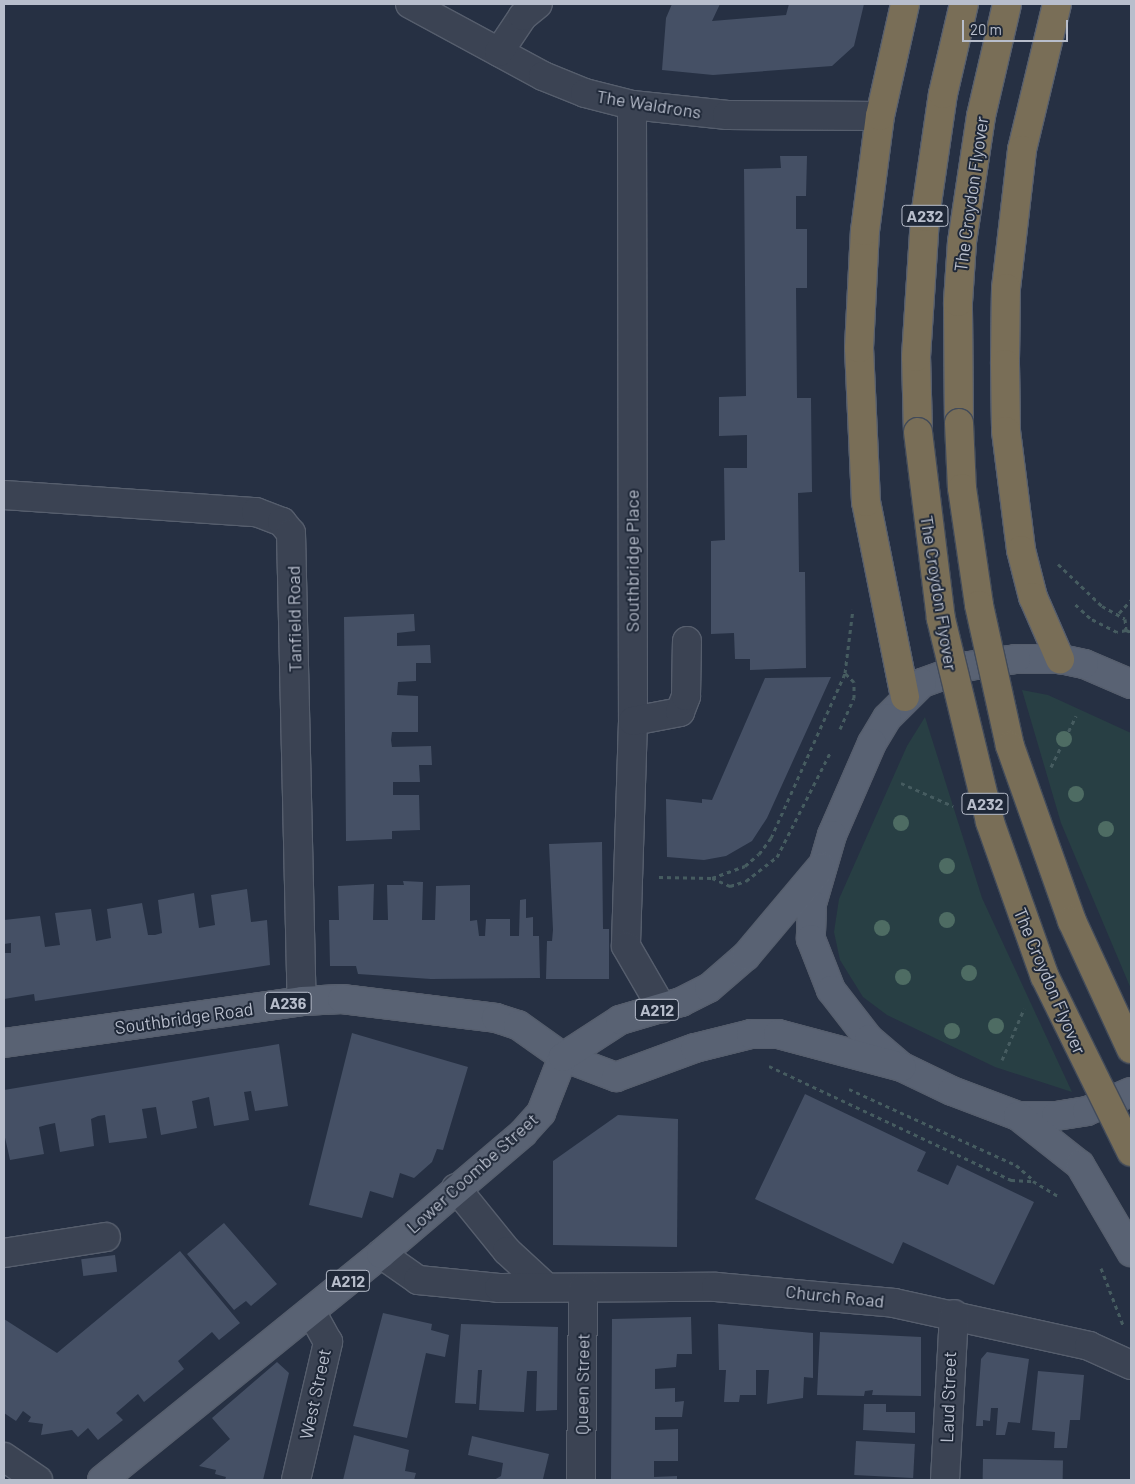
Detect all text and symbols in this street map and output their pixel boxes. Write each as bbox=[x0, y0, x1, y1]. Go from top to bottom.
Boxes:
scale bar bbox=[965, 10, 1071, 42]
text: 20 m bbox=[970, 20, 1002, 38]
street label: The Waldrons bbox=[595, 85, 703, 123]
street label: The Croydon Flyover bbox=[949, 115, 993, 273]
road number: A232 bbox=[901, 202, 949, 230]
street label: Southbridge Place bbox=[621, 490, 643, 632]
street label: The Croydon Flyover bbox=[916, 514, 962, 672]
street label: Tanfield Road bbox=[282, 565, 306, 673]
road number: A232 bbox=[961, 791, 1009, 818]
street label: The Croydon Flyover bbox=[1009, 905, 1091, 1057]
road number: A236 bbox=[264, 990, 312, 1016]
road number: A212 bbox=[634, 996, 680, 1024]
street label: Southbridge Road bbox=[113, 998, 255, 1038]
street label: Lower Coombe Street bbox=[402, 1108, 542, 1238]
road number: A212 bbox=[326, 1268, 370, 1294]
street label: Church Road bbox=[785, 1280, 885, 1312]
street label: Queen Street bbox=[570, 1333, 594, 1435]
street label: West Street bbox=[295, 1347, 335, 1441]
street label: Laud Street bbox=[936, 1351, 960, 1443]

